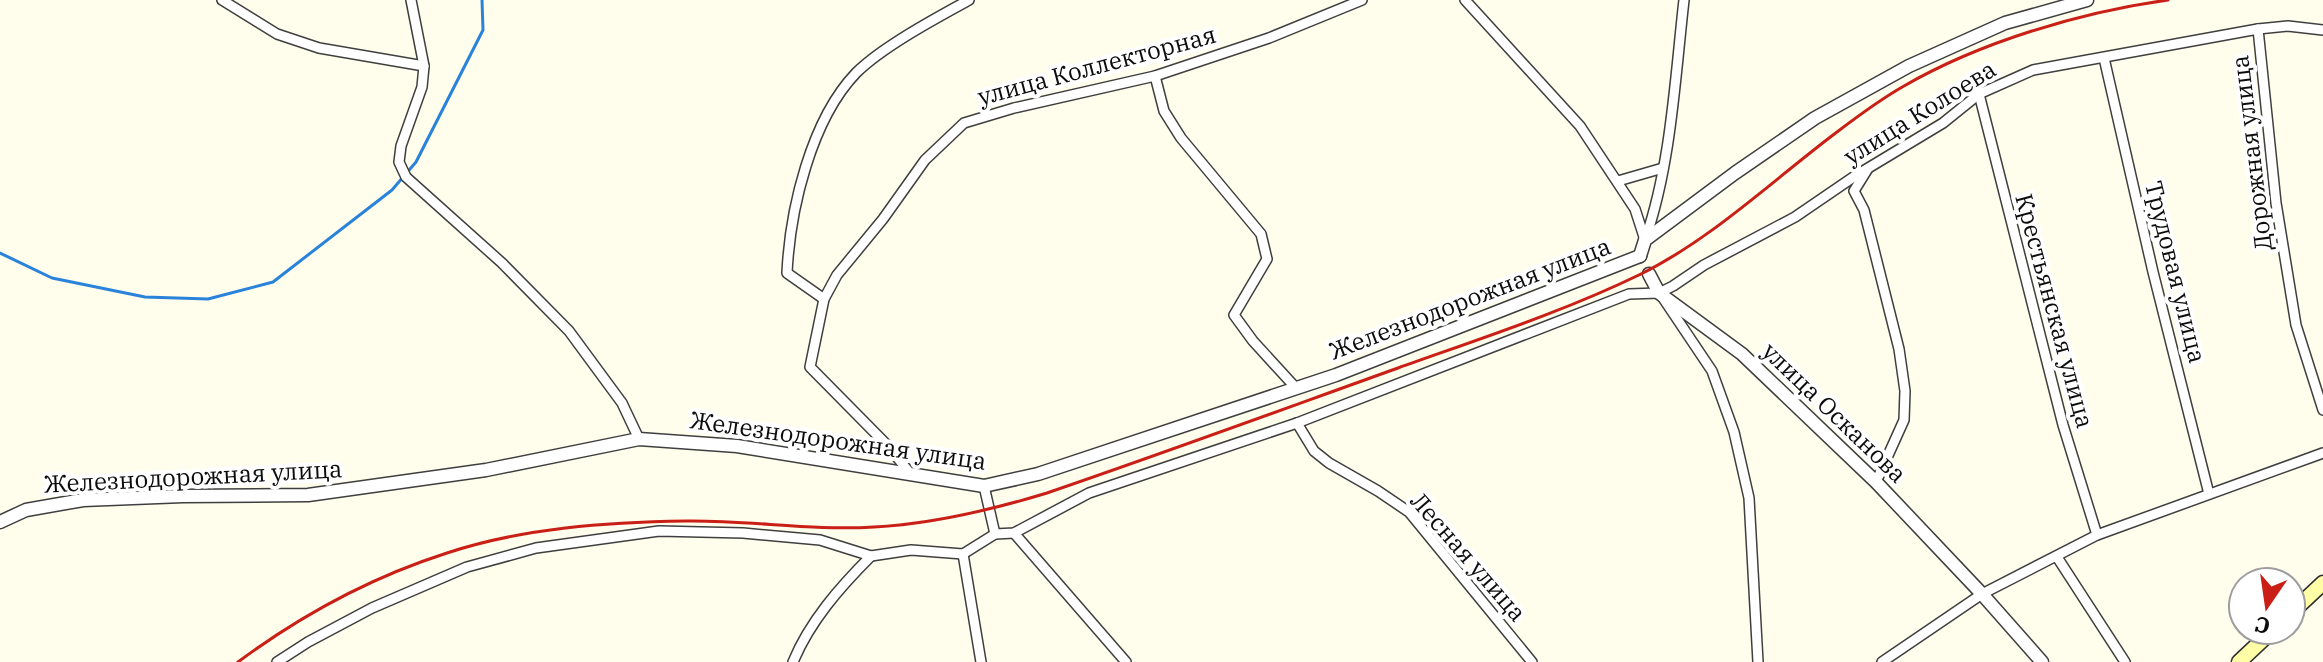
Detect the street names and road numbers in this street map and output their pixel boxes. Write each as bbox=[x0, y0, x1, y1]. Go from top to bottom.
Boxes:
street label: улица Коллекторная bbox=[974, 18, 1219, 112]
street label: улица Колоева bbox=[1837, 53, 2002, 172]
street label: Дорожная улица bbox=[2223, 54, 2279, 253]
street label: Трудовая улица bbox=[2138, 177, 2214, 366]
street label: Крестьянская улица bbox=[2008, 190, 2102, 432]
street label: Железнодорожная улица bbox=[1324, 230, 1615, 367]
street label: улица Осканова bbox=[1756, 335, 1914, 490]
street label: Железнодорожная улица bbox=[688, 403, 988, 477]
street label: Железнодорожная улица bbox=[43, 452, 343, 500]
street label: Лесная улица bbox=[1404, 485, 1534, 628]

